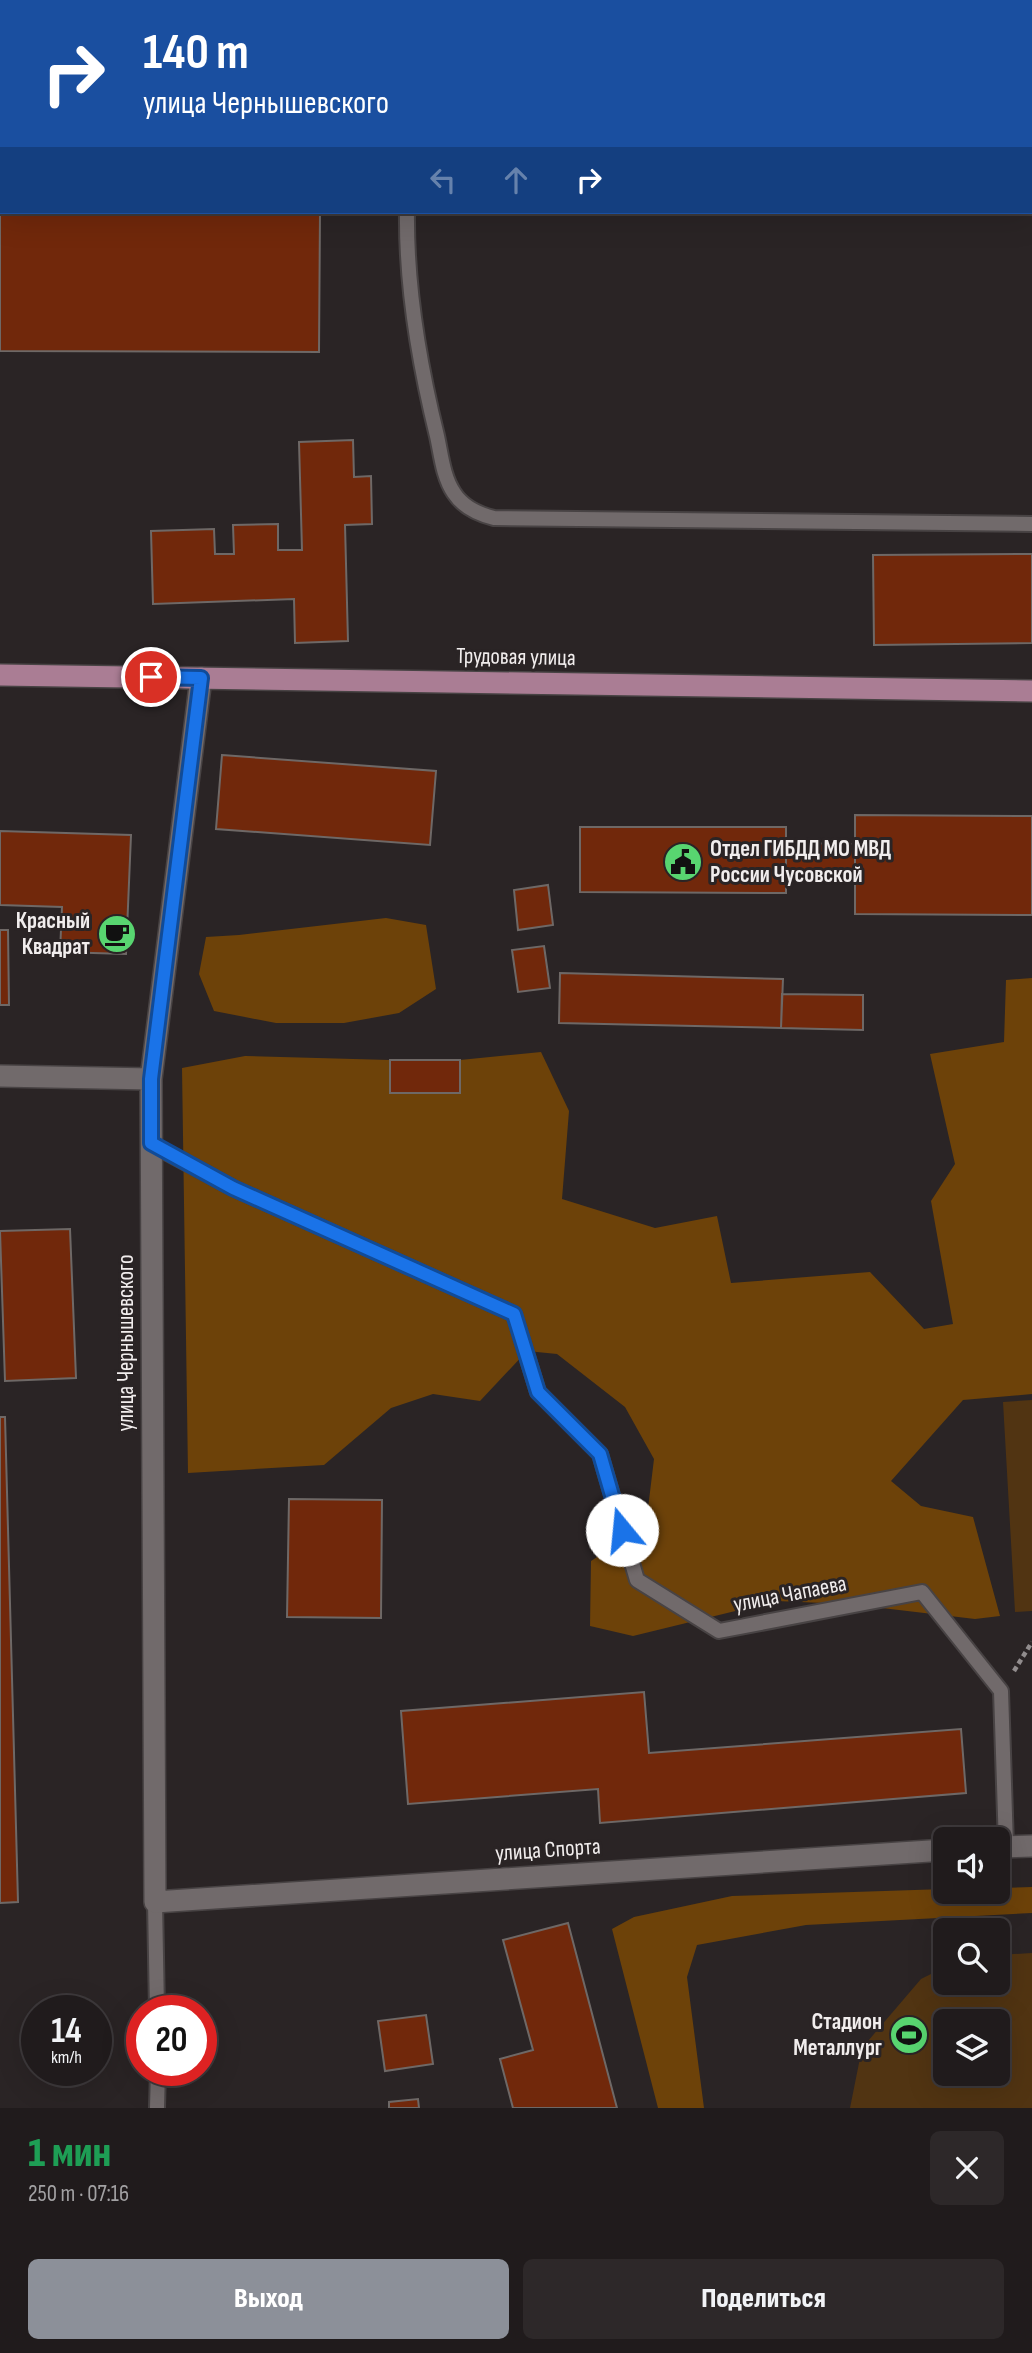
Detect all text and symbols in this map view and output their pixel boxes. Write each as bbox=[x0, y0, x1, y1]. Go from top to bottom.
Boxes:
text: 140 m bbox=[143, 24, 249, 83]
icon: right bbox=[28, 28, 119, 119]
text: улица Чернышевского bbox=[143, 84, 389, 123]
icon: left bbox=[424, 161, 462, 199]
icon: ahead bbox=[497, 161, 535, 199]
icon: right bbox=[570, 161, 608, 199]
street label: Трудовая улица bbox=[456, 642, 576, 672]
pin bbox=[121, 647, 181, 707]
icon: arrive bbox=[132, 658, 170, 696]
place label: Отдел ГИБДД МО МВД России Чусовской bbox=[710, 835, 891, 889]
public building icon: Отдел ГИБДД МО МВД России Чусовской bbox=[662, 841, 704, 883]
place label: Красный Квадрат bbox=[16, 907, 91, 961]
cafe icon: Красный Квадрат bbox=[96, 913, 138, 955]
street label: улица Чернышевского bbox=[112, 1255, 140, 1431]
position arrow bbox=[585, 1493, 659, 1567]
street label: улица Чапаева bbox=[731, 1569, 849, 1619]
map controls bbox=[933, 1827, 1010, 2086]
button: sound bbox=[933, 1827, 1010, 1904]
street label: улица Спорта bbox=[494, 1832, 602, 1868]
button: search bbox=[933, 1918, 1010, 1995]
speed limit sign: 20 bbox=[126, 1995, 217, 2086]
place label: Стадион Металлург bbox=[793, 2008, 882, 2062]
button: layers bbox=[933, 2009, 1010, 2086]
text: 14 bbox=[51, 2010, 82, 2053]
sports icon: Стадион Металлург bbox=[888, 2014, 930, 2056]
text: km/h bbox=[51, 2047, 82, 2068]
text: 1 мин bbox=[28, 2128, 111, 2179]
button: close bbox=[930, 2131, 1004, 2205]
text: 250 m · 07:16 bbox=[28, 2180, 129, 2208]
button: Выход bbox=[28, 2259, 509, 2339]
button: Поделиться bbox=[523, 2259, 1004, 2339]

